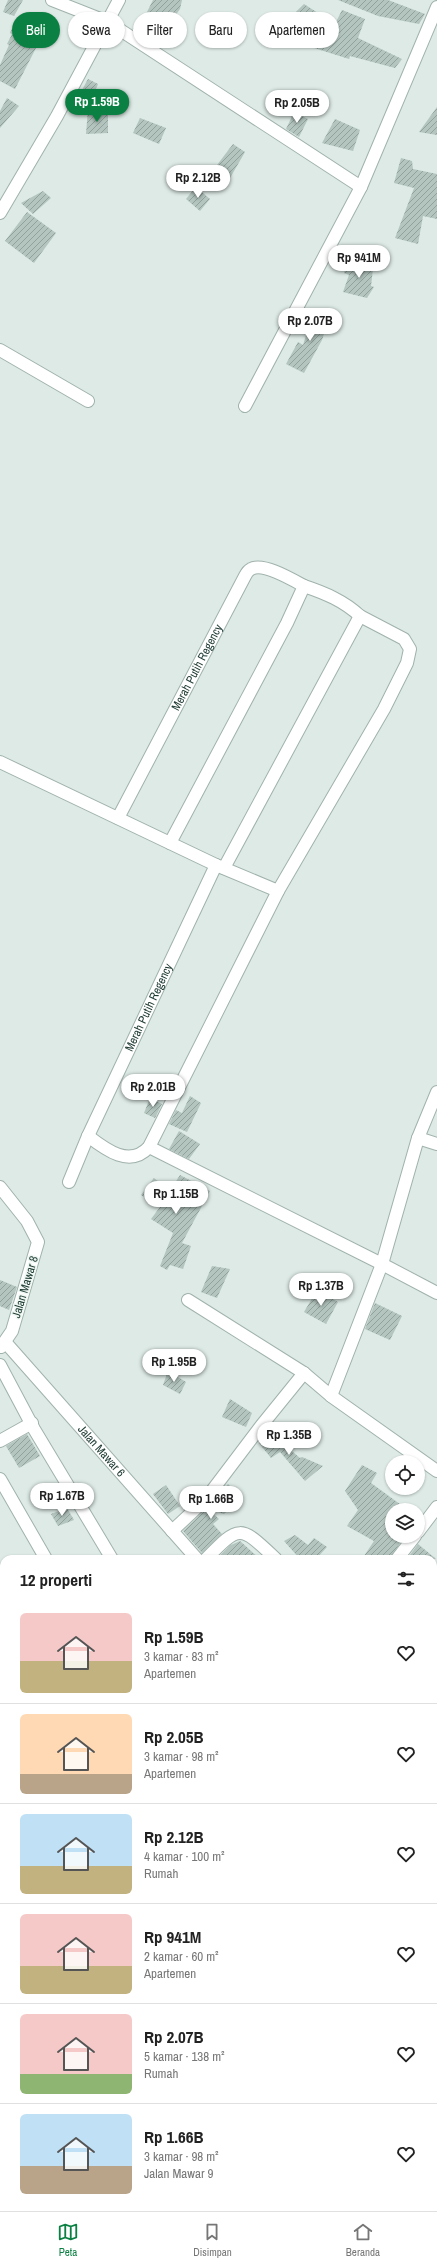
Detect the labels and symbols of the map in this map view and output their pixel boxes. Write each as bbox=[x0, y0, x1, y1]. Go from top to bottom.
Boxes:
pin: Rp 1.59B bbox=[56, 89, 138, 123]
pin: Rp 2.05B bbox=[256, 90, 338, 124]
pin: Rp 2.12B bbox=[157, 165, 239, 199]
pin: Rp 941M bbox=[322, 245, 396, 279]
pin: Rp 2.07B bbox=[269, 308, 351, 342]
street label: Merah Putih Regency bbox=[168, 621, 226, 713]
street label: Merah Putih Regency bbox=[121, 961, 176, 1054]
pin: Rp 2.01B bbox=[112, 1074, 194, 1108]
pin: Rp 1.15B bbox=[135, 1181, 217, 1215]
street label: Jalan Mawar 8 bbox=[8, 1254, 42, 1320]
pin: Rp 1.37B bbox=[280, 1273, 362, 1307]
pin: Rp 1.95B bbox=[133, 1349, 215, 1383]
street label: Jalan Mawar 6 bbox=[74, 1422, 129, 1480]
pin: Rp 1.35B bbox=[248, 1422, 330, 1456]
pin: Rp 1.67B bbox=[21, 1483, 103, 1517]
pin: Rp 1.66B bbox=[170, 1486, 252, 1520]

